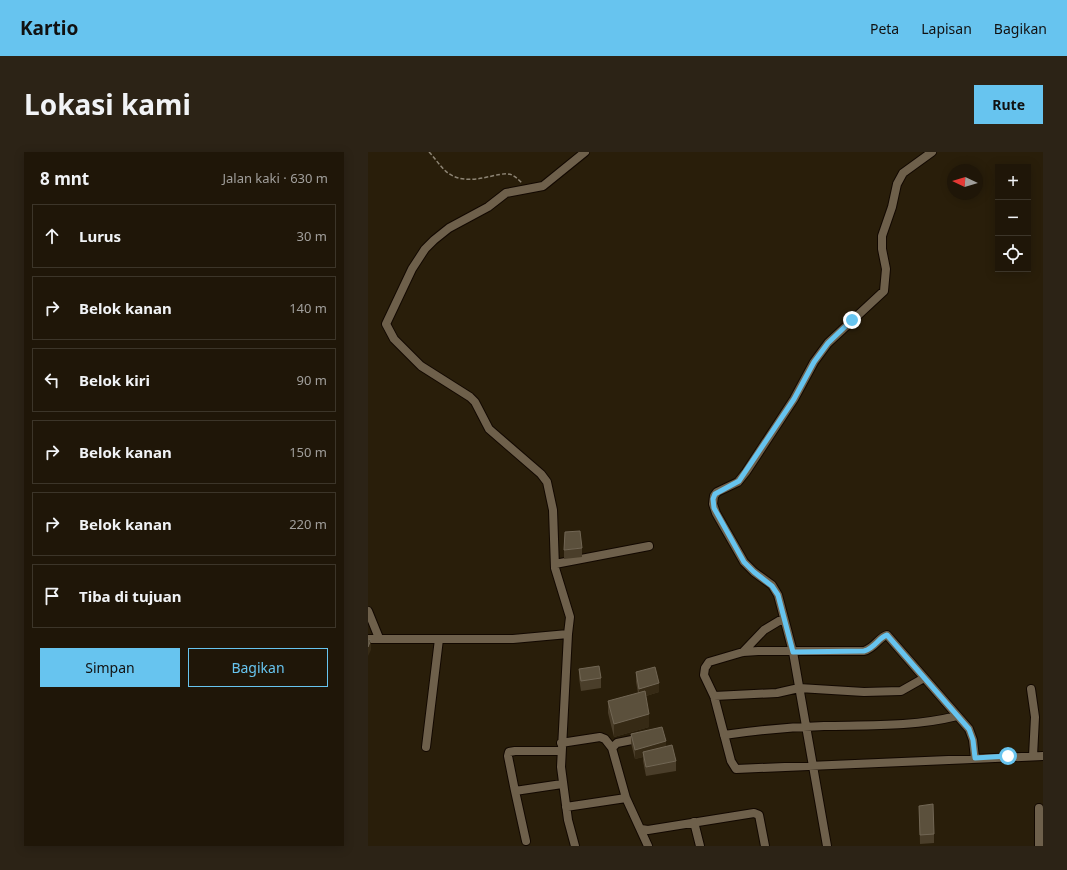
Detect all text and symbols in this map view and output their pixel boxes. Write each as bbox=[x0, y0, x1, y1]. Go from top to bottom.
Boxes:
text: Kartio bbox=[20, 15, 78, 41]
text: Peta bbox=[870, 19, 899, 38]
text: Lapisan bbox=[921, 19, 972, 38]
text: Bagikan bbox=[994, 19, 1047, 38]
text: Lokasi kami bbox=[24, 85, 191, 123]
button: Rute bbox=[974, 85, 1043, 124]
north arrow bbox=[947, 164, 983, 200]
map controls bbox=[995, 164, 1031, 272]
button: + bbox=[995, 164, 1031, 200]
text: 8 mnt bbox=[40, 167, 89, 190]
text: Jalan kaki · 630 m bbox=[222, 169, 328, 187]
button: − bbox=[995, 200, 1031, 236]
icon: ahead bbox=[41, 225, 63, 247]
text: Lurus bbox=[79, 226, 121, 246]
text: 30 m bbox=[297, 227, 327, 245]
button: locate bbox=[995, 236, 1031, 272]
icon: right bbox=[41, 297, 63, 319]
text: Belok kanan bbox=[79, 298, 172, 318]
text: 140 m bbox=[289, 299, 327, 317]
route end bbox=[843, 311, 861, 329]
icon: left bbox=[41, 369, 63, 391]
text: Belok kiri bbox=[79, 370, 150, 390]
text: 90 m bbox=[297, 371, 327, 389]
icon: right bbox=[41, 441, 63, 463]
text: Belok kanan bbox=[79, 442, 172, 462]
text: 150 m bbox=[289, 443, 327, 461]
icon: right bbox=[41, 513, 63, 535]
text: Belok kanan bbox=[79, 514, 172, 534]
text: 220 m bbox=[289, 515, 327, 533]
icon: arrive bbox=[41, 585, 63, 607]
text: Tiba di tujuan bbox=[79, 586, 182, 606]
button: Simpan bbox=[40, 648, 180, 687]
button: Bagikan bbox=[188, 648, 328, 687]
route start bbox=[999, 747, 1017, 765]

